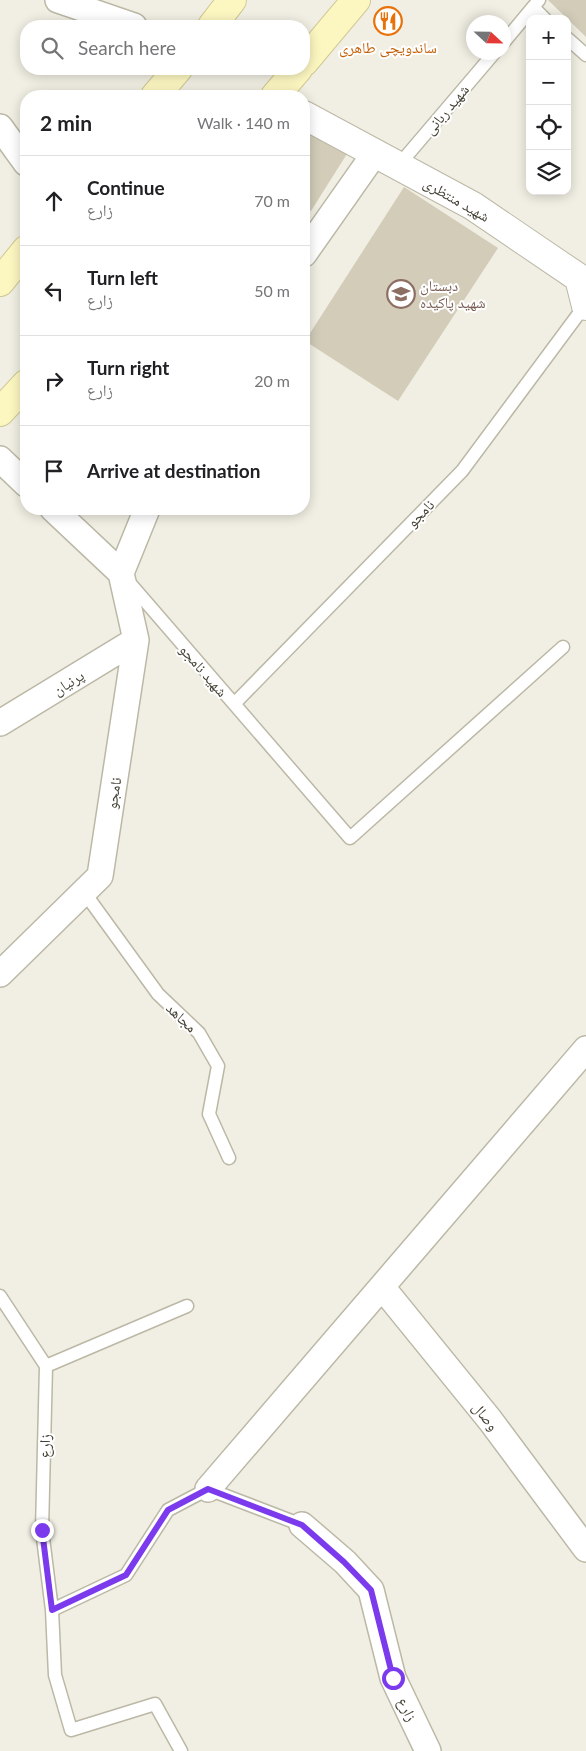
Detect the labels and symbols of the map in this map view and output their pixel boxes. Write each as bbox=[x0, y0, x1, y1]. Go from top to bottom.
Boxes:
restaurant icon: ساندویچی طاهری bbox=[373, 6, 403, 36]
north arrow bbox=[466, 15, 511, 60]
place label: ساندویچی طاهری bbox=[339, 38, 437, 58]
street label: شهید ربانی bbox=[420, 80, 474, 139]
street label: شهید منتظری bbox=[420, 173, 493, 227]
place label: دبستان شهید پاکیده bbox=[420, 276, 486, 312]
school or university icon: دبستان شهید پاکیده bbox=[386, 279, 416, 309]
street label: نامجو bbox=[402, 495, 438, 531]
street label: شهید نامجو bbox=[176, 640, 232, 701]
street label: پرنیان bbox=[49, 666, 88, 700]
street label: نامجو bbox=[102, 776, 125, 810]
street label: مجاهد bbox=[163, 998, 201, 1036]
street label: وصال bbox=[468, 1398, 503, 1435]
street label: زارع bbox=[35, 1433, 55, 1458]
route end bbox=[31, 1519, 54, 1542]
route start bbox=[382, 1667, 405, 1690]
street label: زارع bbox=[393, 1694, 421, 1725]

